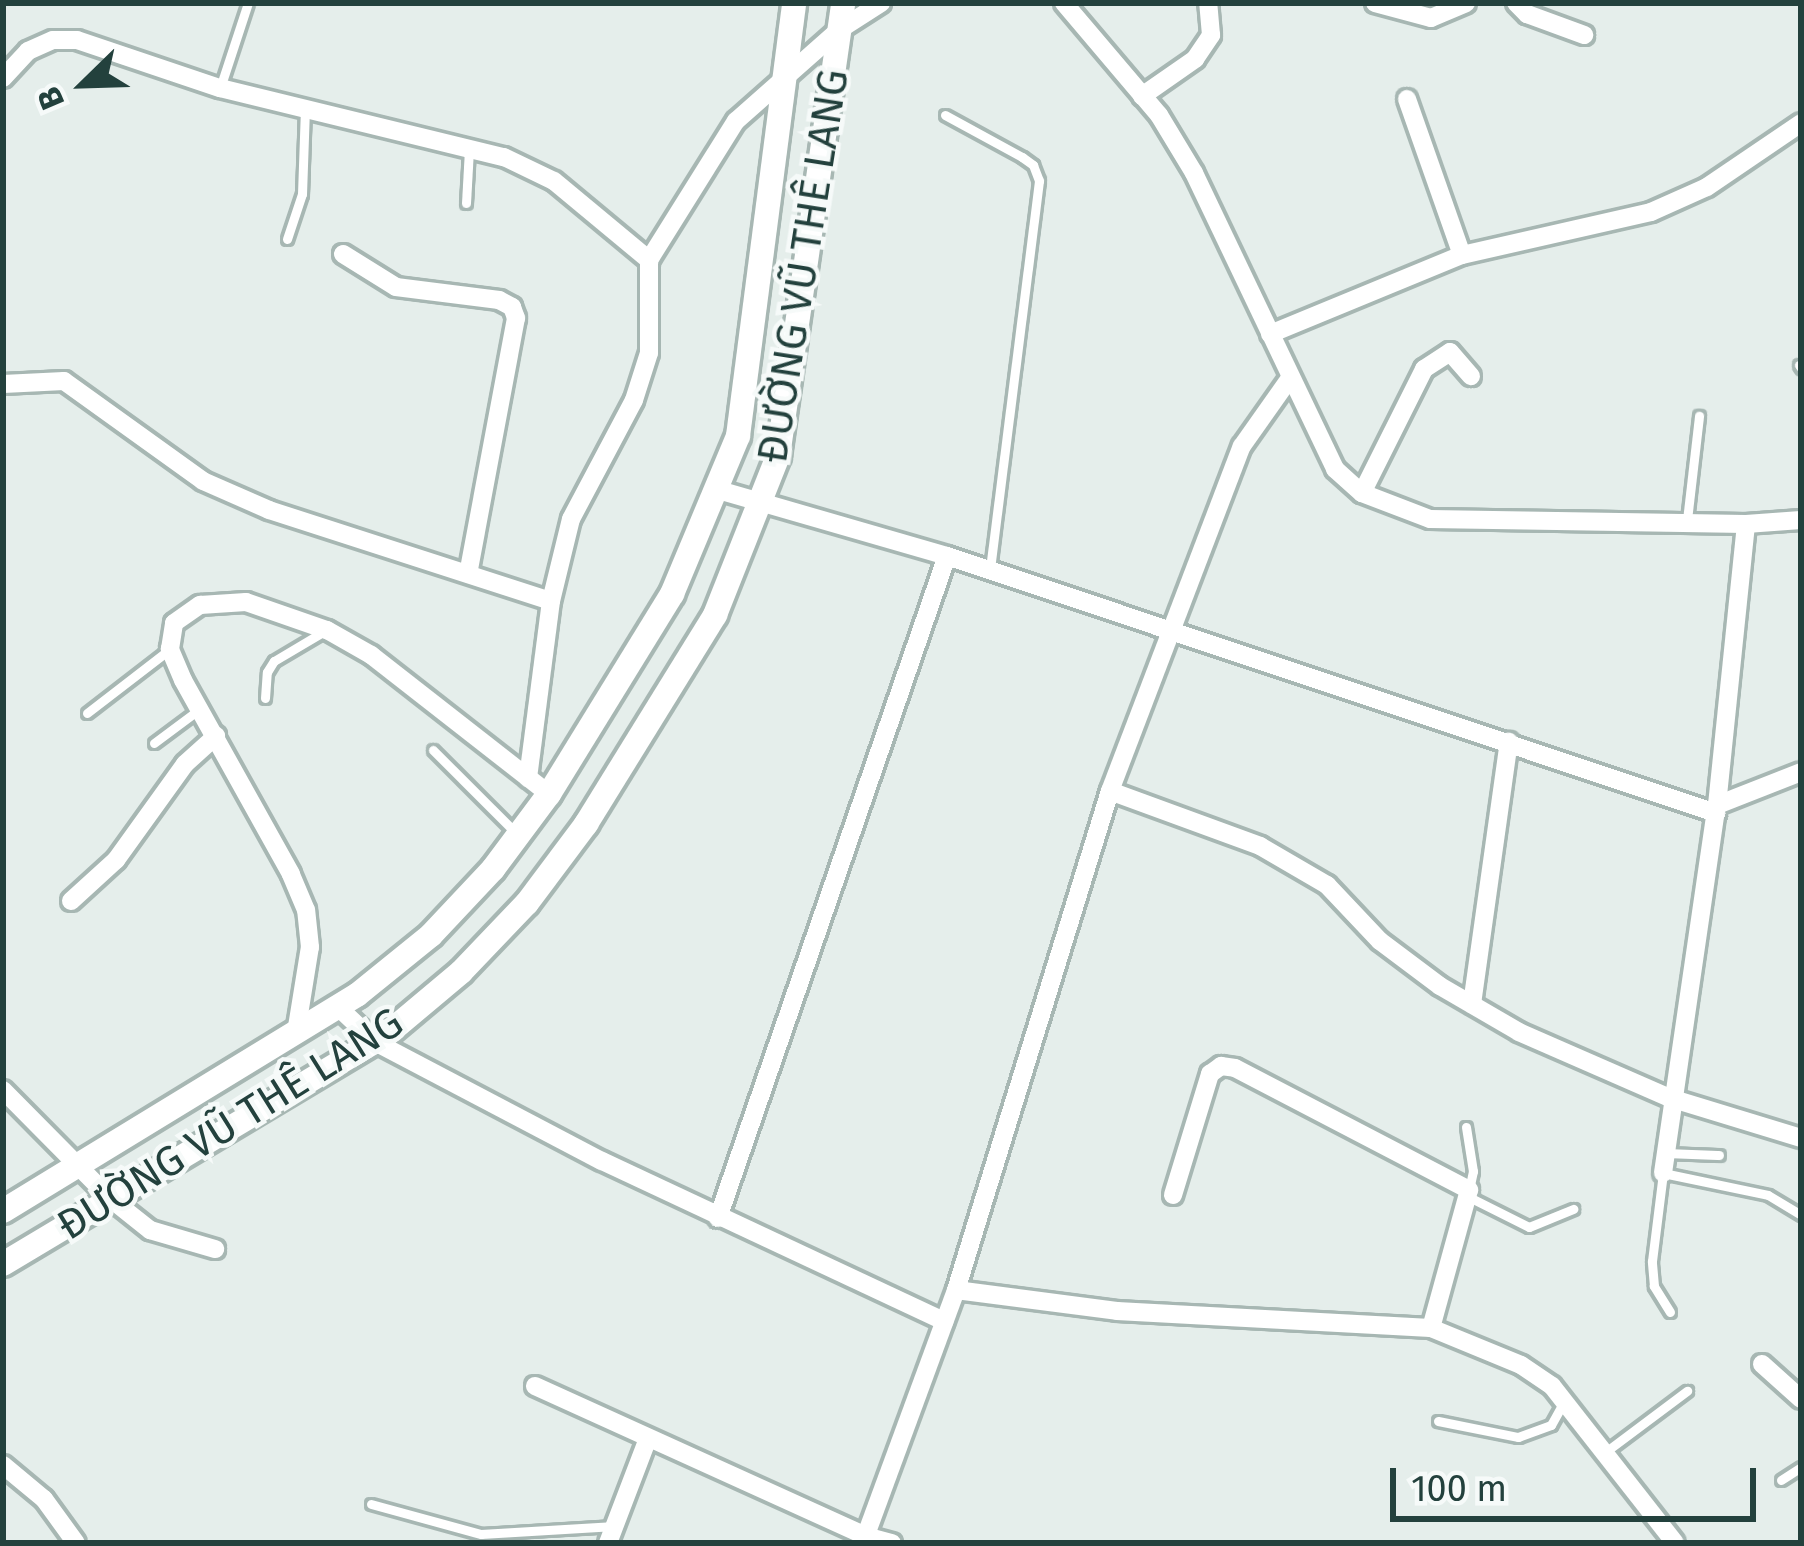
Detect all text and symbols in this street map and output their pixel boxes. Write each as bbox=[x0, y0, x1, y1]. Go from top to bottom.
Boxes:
north arrow bbox=[24, 24, 144, 144]
street label: ĐƯỜNG VŨ THÊ LANG bbox=[747, 66, 859, 466]
text: B bbox=[28, 81, 73, 115]
street label: ĐƯỜNG VŨ THÊ LANG bbox=[48, 997, 412, 1251]
scale bar bbox=[1396, 1444, 1762, 1518]
text: 100 m bbox=[1411, 1467, 1507, 1511]

